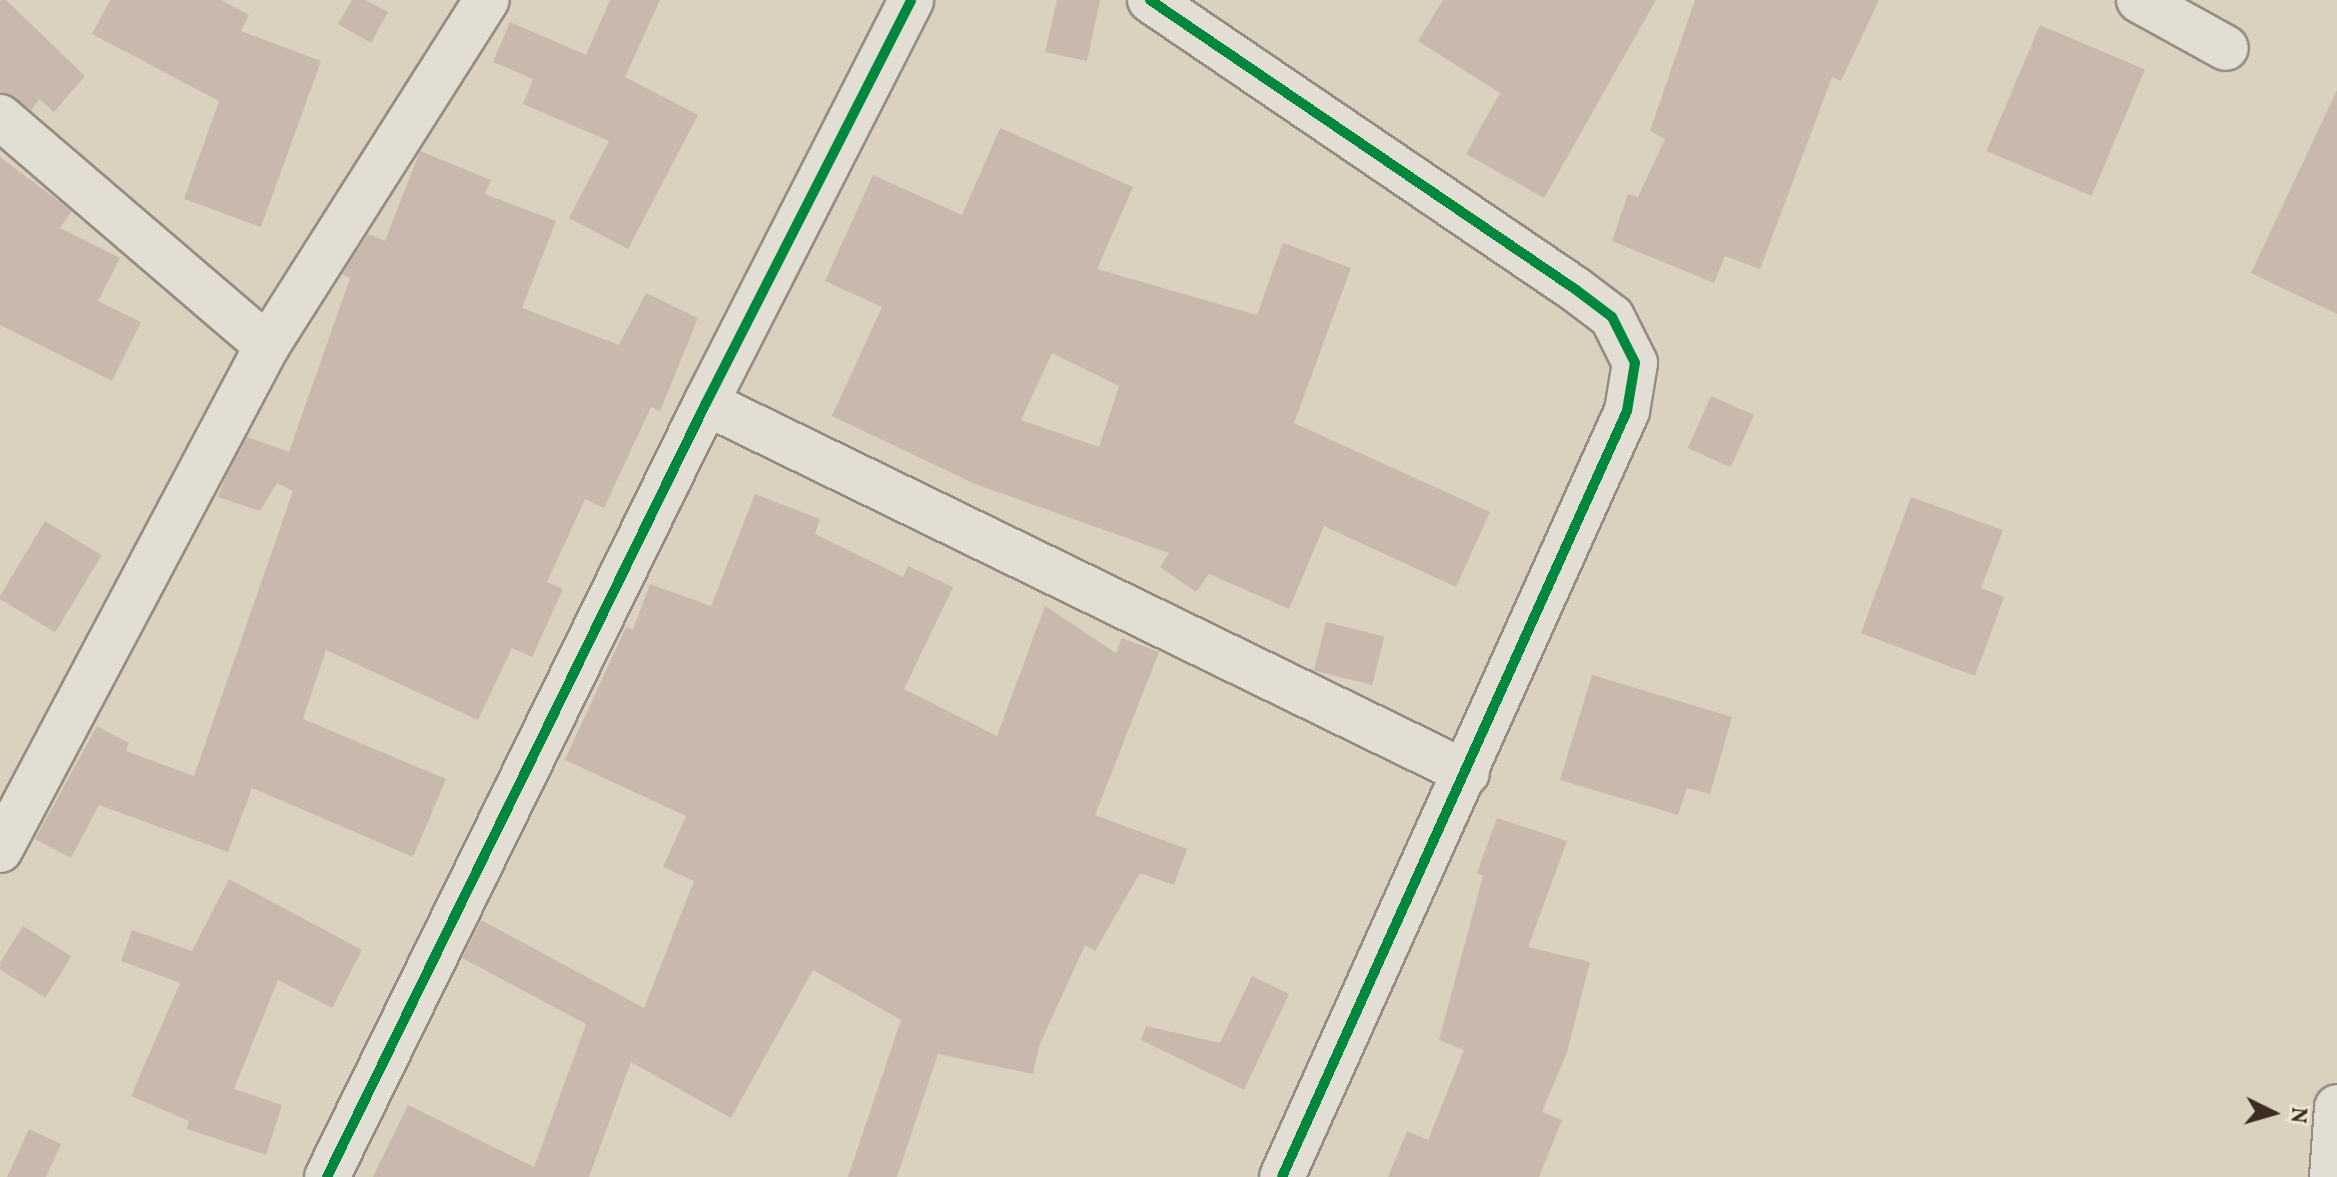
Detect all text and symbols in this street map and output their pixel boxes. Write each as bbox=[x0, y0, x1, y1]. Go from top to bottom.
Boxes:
north arrow bbox=[2233, 1073, 2313, 1153]
text: N bbox=[2281, 1106, 2314, 1124]

